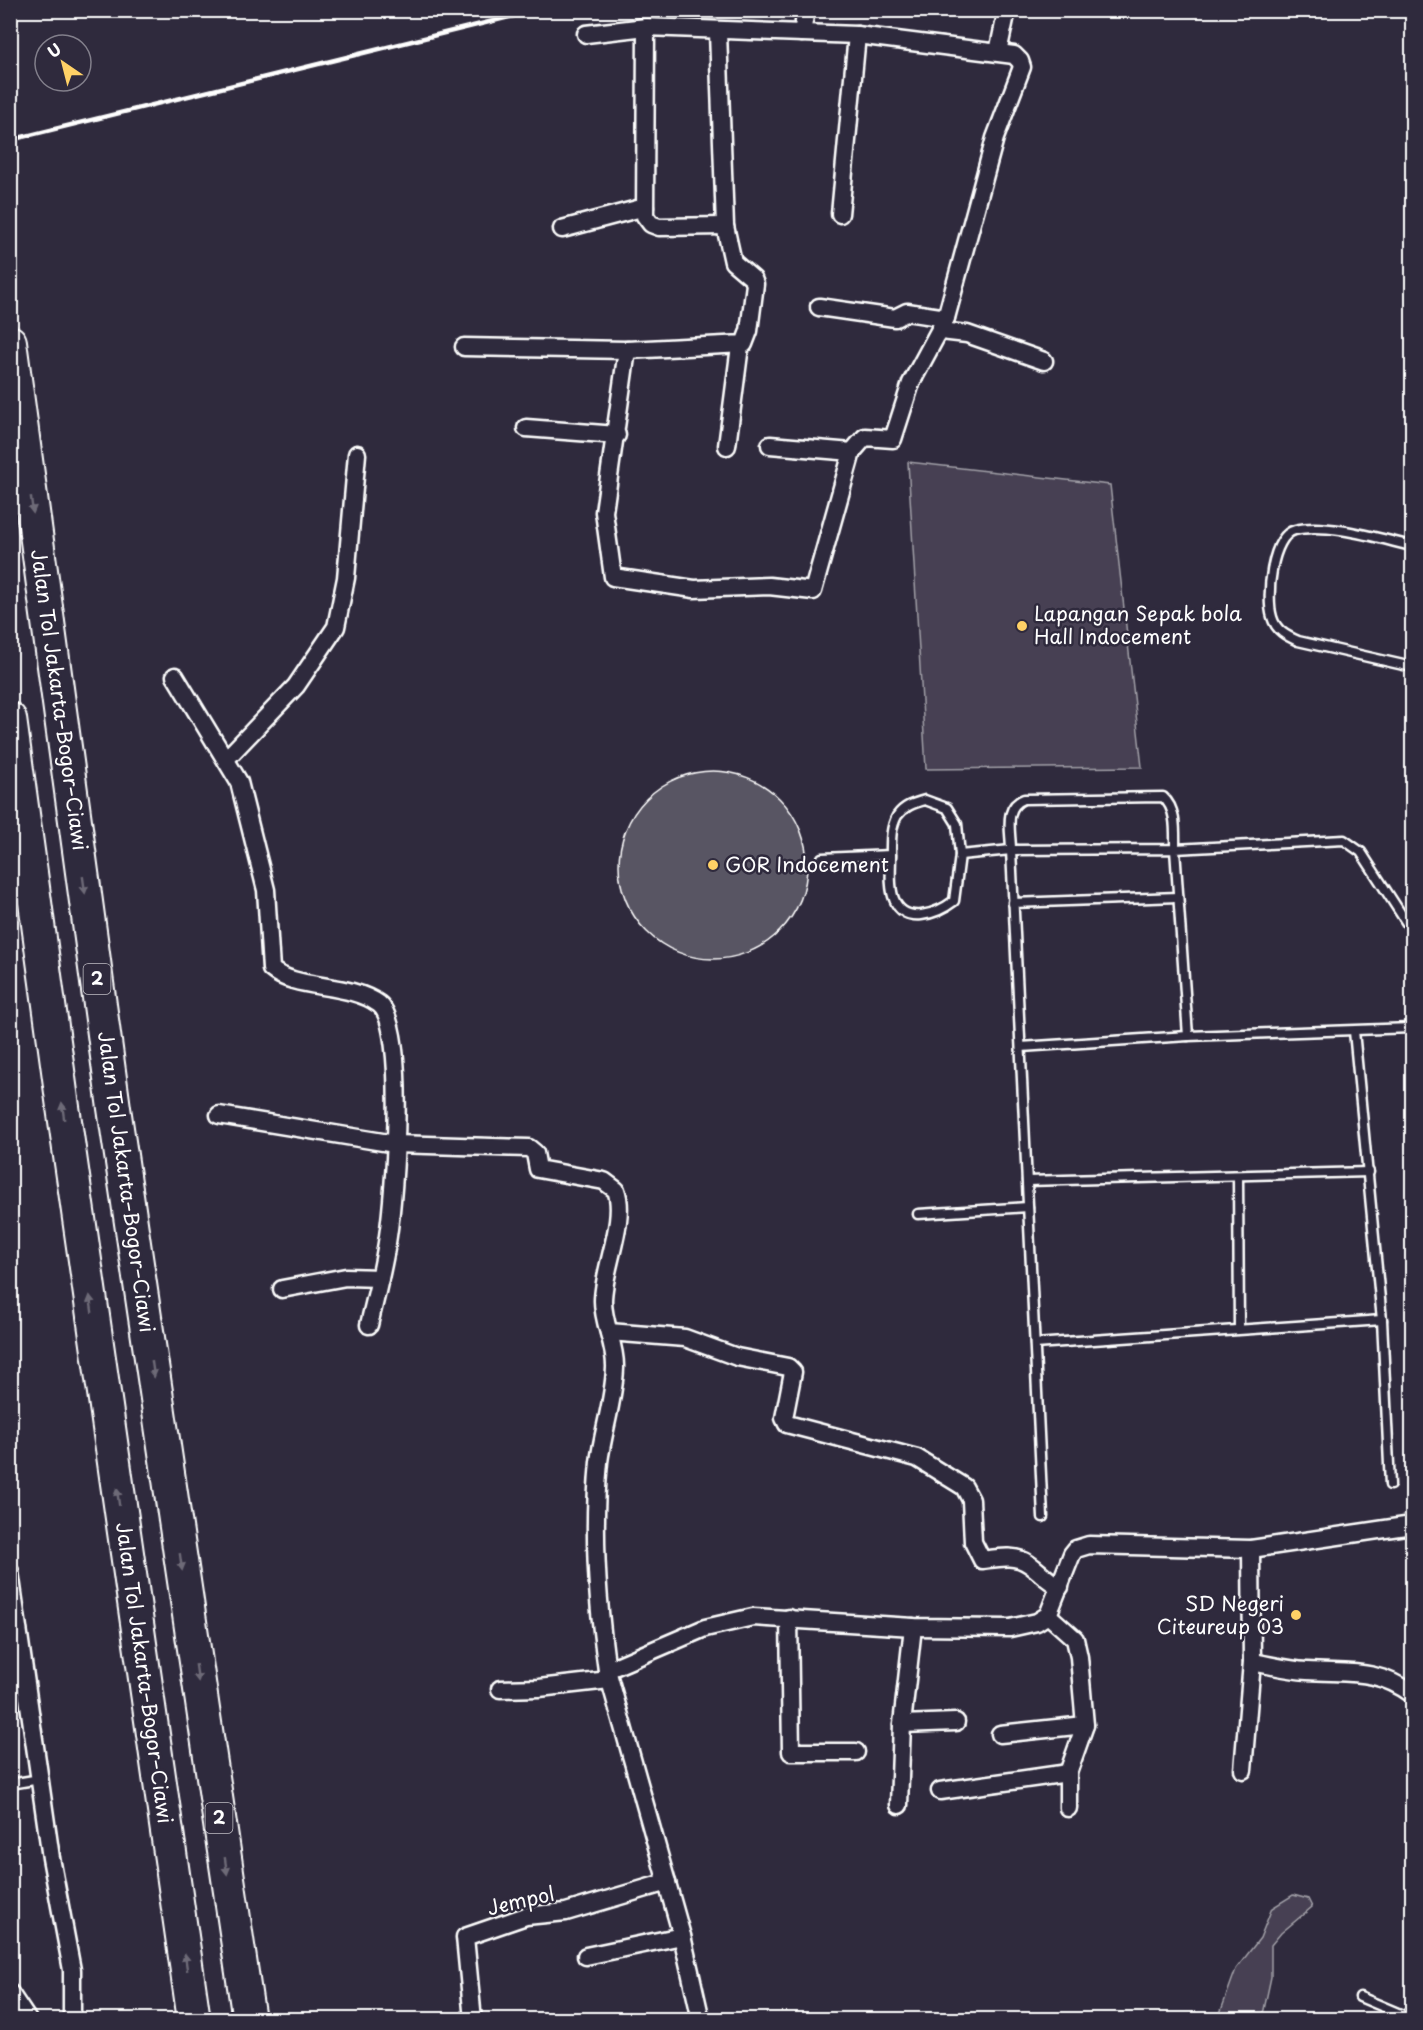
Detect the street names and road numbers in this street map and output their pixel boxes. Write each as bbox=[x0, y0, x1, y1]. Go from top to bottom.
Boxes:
street label: Jalan Tol Jakarta–Bogor–Ciawi bbox=[24, 547, 96, 852]
road number: 2 bbox=[84, 964, 110, 994]
street label: Jalan Tol Jakarta–Bogor–Ciawi bbox=[91, 1029, 163, 1334]
street label: Jalan Tol Jakarta–Bogor–Ciawi bbox=[109, 1520, 181, 1825]
road number: 2 bbox=[206, 1803, 232, 1833]
street label: Jempol bbox=[484, 1878, 557, 1922]

